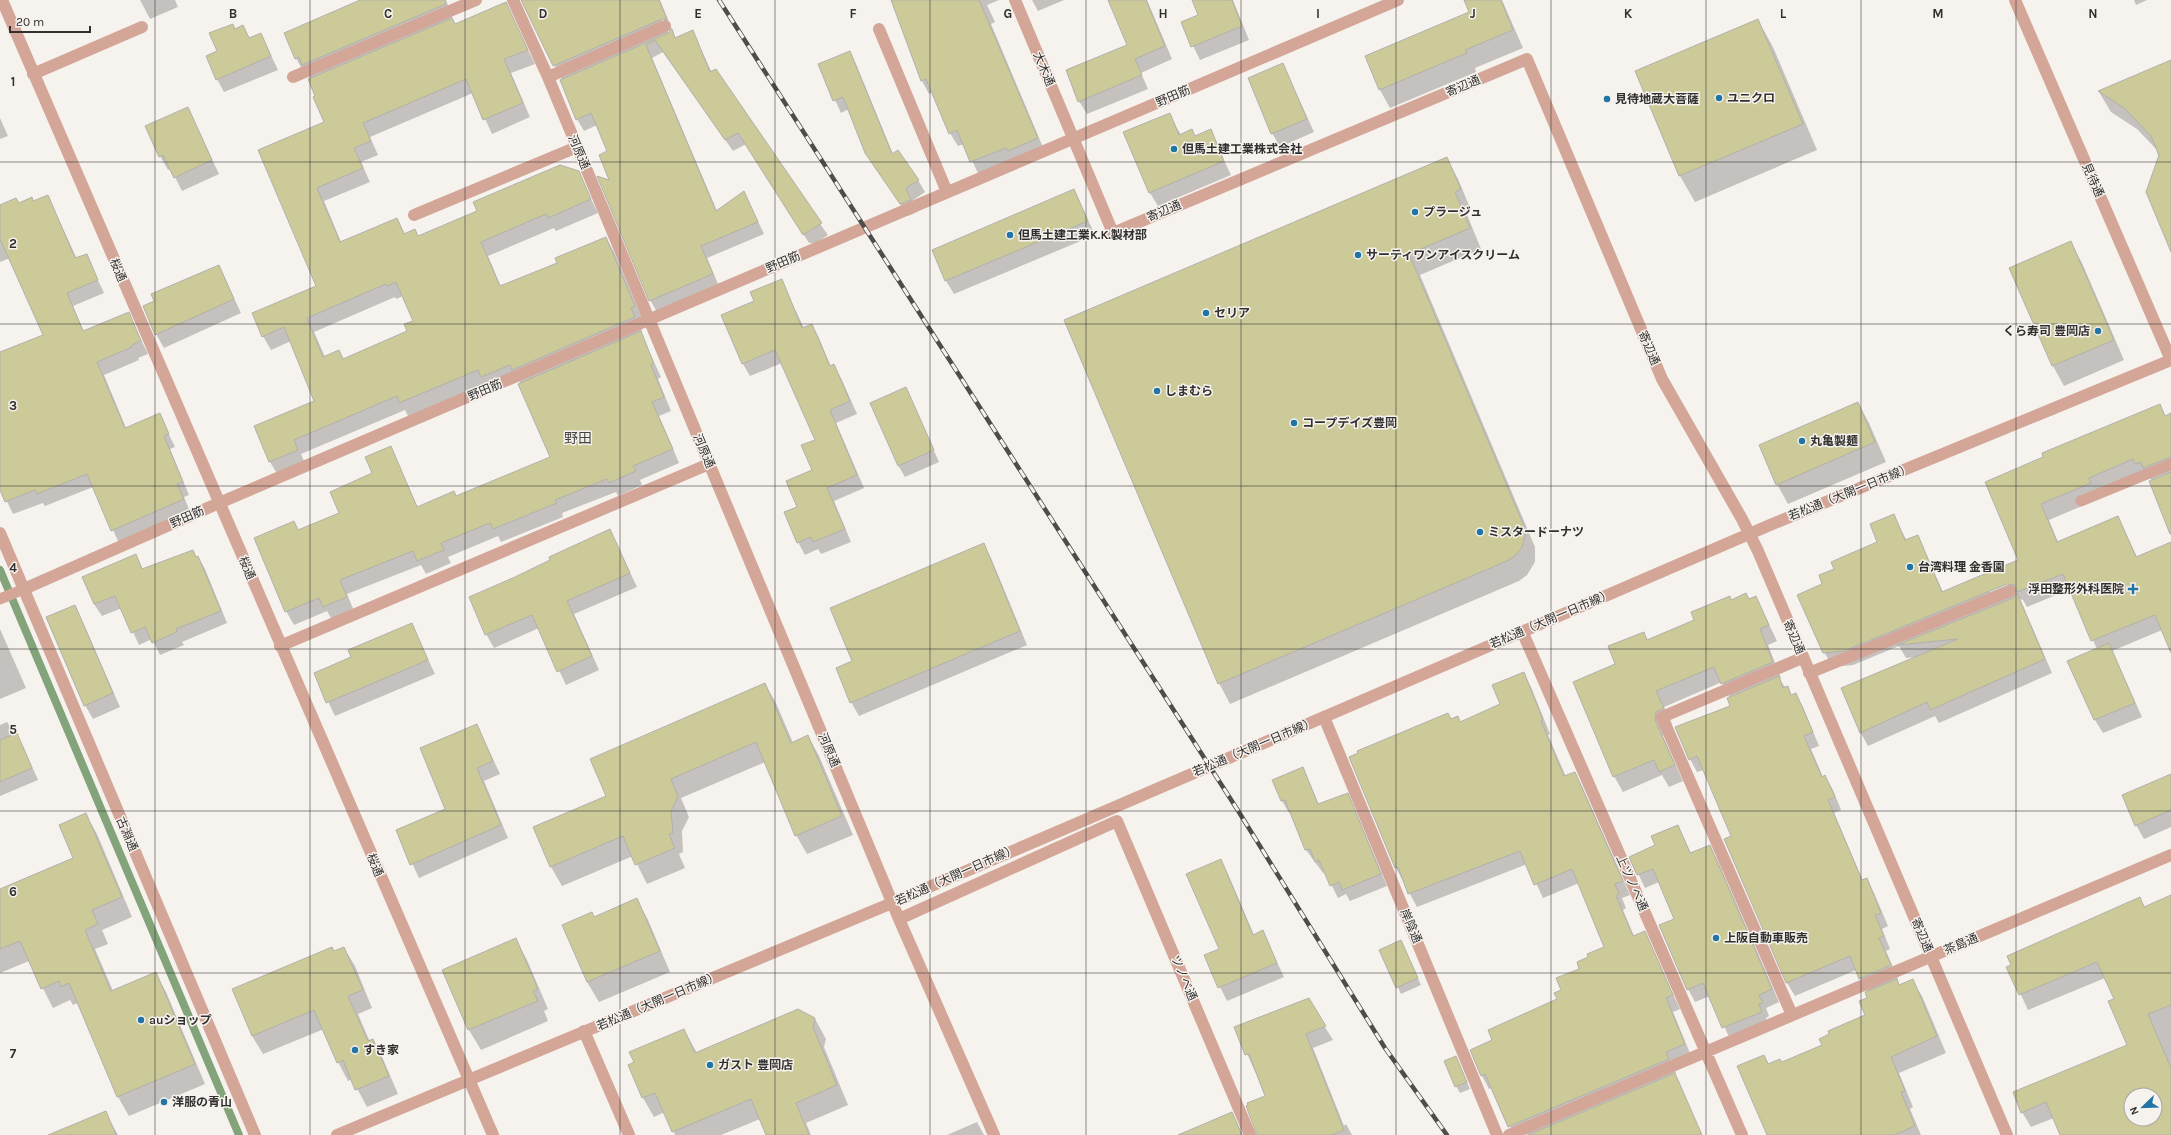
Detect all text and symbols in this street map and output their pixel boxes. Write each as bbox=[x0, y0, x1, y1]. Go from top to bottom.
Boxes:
text: B bbox=[229, 6, 237, 21]
text: C bbox=[384, 6, 392, 21]
text: D bbox=[539, 6, 548, 21]
text: E bbox=[694, 6, 702, 21]
text: F bbox=[849, 6, 857, 21]
text: G bbox=[1004, 6, 1012, 21]
text: H bbox=[1158, 6, 1168, 21]
text: I bbox=[1316, 6, 1320, 21]
text: J bbox=[1470, 6, 1476, 21]
text: K bbox=[1624, 6, 1633, 21]
text: L bbox=[1780, 6, 1787, 21]
text: M bbox=[1932, 6, 1944, 21]
text: N bbox=[2088, 6, 2098, 21]
scale bar bbox=[10, 8, 90, 34]
text: 20 m bbox=[16, 15, 44, 29]
street label: 大木通 bbox=[1031, 50, 1057, 88]
street label: 寄辺通 bbox=[1444, 73, 1482, 99]
text: 1 bbox=[11, 74, 15, 89]
street label: 野田筋 bbox=[1154, 83, 1192, 109]
place label: ユニクロ bbox=[1727, 91, 1775, 105]
place label: 見待地蔵大菩薩 bbox=[1615, 92, 1699, 106]
marker: ユニクロ bbox=[1714, 93, 1724, 103]
marker: 見待地蔵大菩薩 bbox=[1602, 94, 1612, 104]
street label: 河原通 bbox=[566, 133, 592, 171]
place label: 但馬土建工業株式会社 bbox=[1182, 142, 1302, 156]
marker: 但馬土建工業株式会社 bbox=[1169, 144, 1179, 154]
street label: 見待通 bbox=[2079, 161, 2107, 199]
street label: 寄辺通 bbox=[1145, 198, 1183, 224]
place label: プラージュ bbox=[1423, 205, 1482, 219]
marker: プラージュ bbox=[1410, 207, 1420, 217]
place label: 但馬土建工業K.K.製材部 bbox=[1018, 228, 1147, 242]
marker: 但馬土建工業K.K.製材部 bbox=[1005, 230, 1015, 240]
text: 2 bbox=[9, 236, 17, 251]
place label: サーティワンアイスクリーム bbox=[1366, 248, 1520, 262]
street label: 野田筋 bbox=[764, 249, 802, 275]
marker: サーティワンアイスクリーム bbox=[1353, 250, 1363, 260]
street label: 桜通 bbox=[107, 256, 129, 284]
place label: セリア bbox=[1214, 306, 1250, 320]
marker: セリア bbox=[1201, 308, 1211, 318]
place label: くら寿司 豊岡店 bbox=[2003, 324, 2090, 338]
marker: くら寿司 豊岡店 bbox=[2093, 326, 2103, 336]
street label: 寄辺通 bbox=[1636, 329, 1662, 367]
street label: 野田筋 bbox=[466, 377, 504, 403]
place label: しまむら bbox=[1165, 384, 1213, 398]
marker: しまむら bbox=[1152, 386, 1162, 396]
text: 3 bbox=[9, 398, 17, 413]
place label: コープデイズ豊岡 bbox=[1302, 416, 1397, 430]
marker: コープデイズ豊岡 bbox=[1289, 418, 1299, 428]
district label: 野田 bbox=[564, 430, 592, 447]
street label: 河原通 bbox=[691, 432, 717, 470]
place label: 丸亀製麺 bbox=[1810, 434, 1858, 448]
marker: 丸亀製麺 bbox=[1797, 436, 1807, 446]
street label: 若松通（大開一日市線） bbox=[1786, 461, 1914, 523]
street label: 野田筋 bbox=[168, 503, 206, 531]
place label: ミスタードーナツ bbox=[1488, 525, 1584, 539]
marker: ミスタードーナツ bbox=[1475, 527, 1485, 537]
street label: 桜通 bbox=[236, 554, 258, 582]
text: 4 bbox=[9, 560, 17, 575]
place label: 台湾料理 金香園 bbox=[1918, 560, 2005, 574]
marker: 台湾料理 金香園 bbox=[1905, 562, 1915, 572]
place label: 浮田整形外科医院 bbox=[2028, 582, 2124, 596]
marker: 浮田整形外科医院 bbox=[2127, 583, 2139, 595]
street label: 若松通（大開一日市線） bbox=[1488, 587, 1614, 651]
street label: 寄辺通 bbox=[1781, 618, 1807, 656]
street label: 若松通（大開一日市線） bbox=[1191, 715, 1317, 779]
text: 5 bbox=[9, 722, 17, 737]
street label: 河原通 bbox=[816, 731, 842, 769]
street label: 古淵通 bbox=[114, 815, 140, 853]
street label: 若松通（大開一日市線） bbox=[893, 842, 1019, 908]
street label: 桜通 bbox=[364, 851, 386, 879]
street label: 上ツノベ通 bbox=[1613, 853, 1651, 913]
text: 6 bbox=[9, 884, 17, 899]
street label: 岸陰通 bbox=[1398, 907, 1424, 945]
street label: 寄辺通 bbox=[1909, 916, 1935, 954]
place label: 上阪自動車販売 bbox=[1724, 931, 1808, 945]
street label: 茶島通 bbox=[1942, 931, 1980, 957]
marker: 上阪自動車販売 bbox=[1711, 933, 1721, 943]
street label: ツノベ通 bbox=[1168, 953, 1200, 1003]
street label: 若松通（大開一日市線） bbox=[595, 969, 721, 1033]
place label: auショップ bbox=[149, 1013, 212, 1027]
marker: auショップ bbox=[136, 1015, 146, 1025]
place label: すき家 bbox=[363, 1043, 399, 1057]
marker: すき家 bbox=[350, 1045, 360, 1055]
text: 7 bbox=[10, 1046, 17, 1061]
place label: ガスト 豊岡店 bbox=[718, 1058, 793, 1072]
marker: ガスト 豊岡店 bbox=[705, 1060, 715, 1070]
north arrow bbox=[2123, 1087, 2163, 1127]
place label: 洋服の青山 bbox=[172, 1095, 232, 1109]
marker: 洋服の青山 bbox=[159, 1097, 169, 1107]
text: N bbox=[2127, 1105, 2142, 1117]

